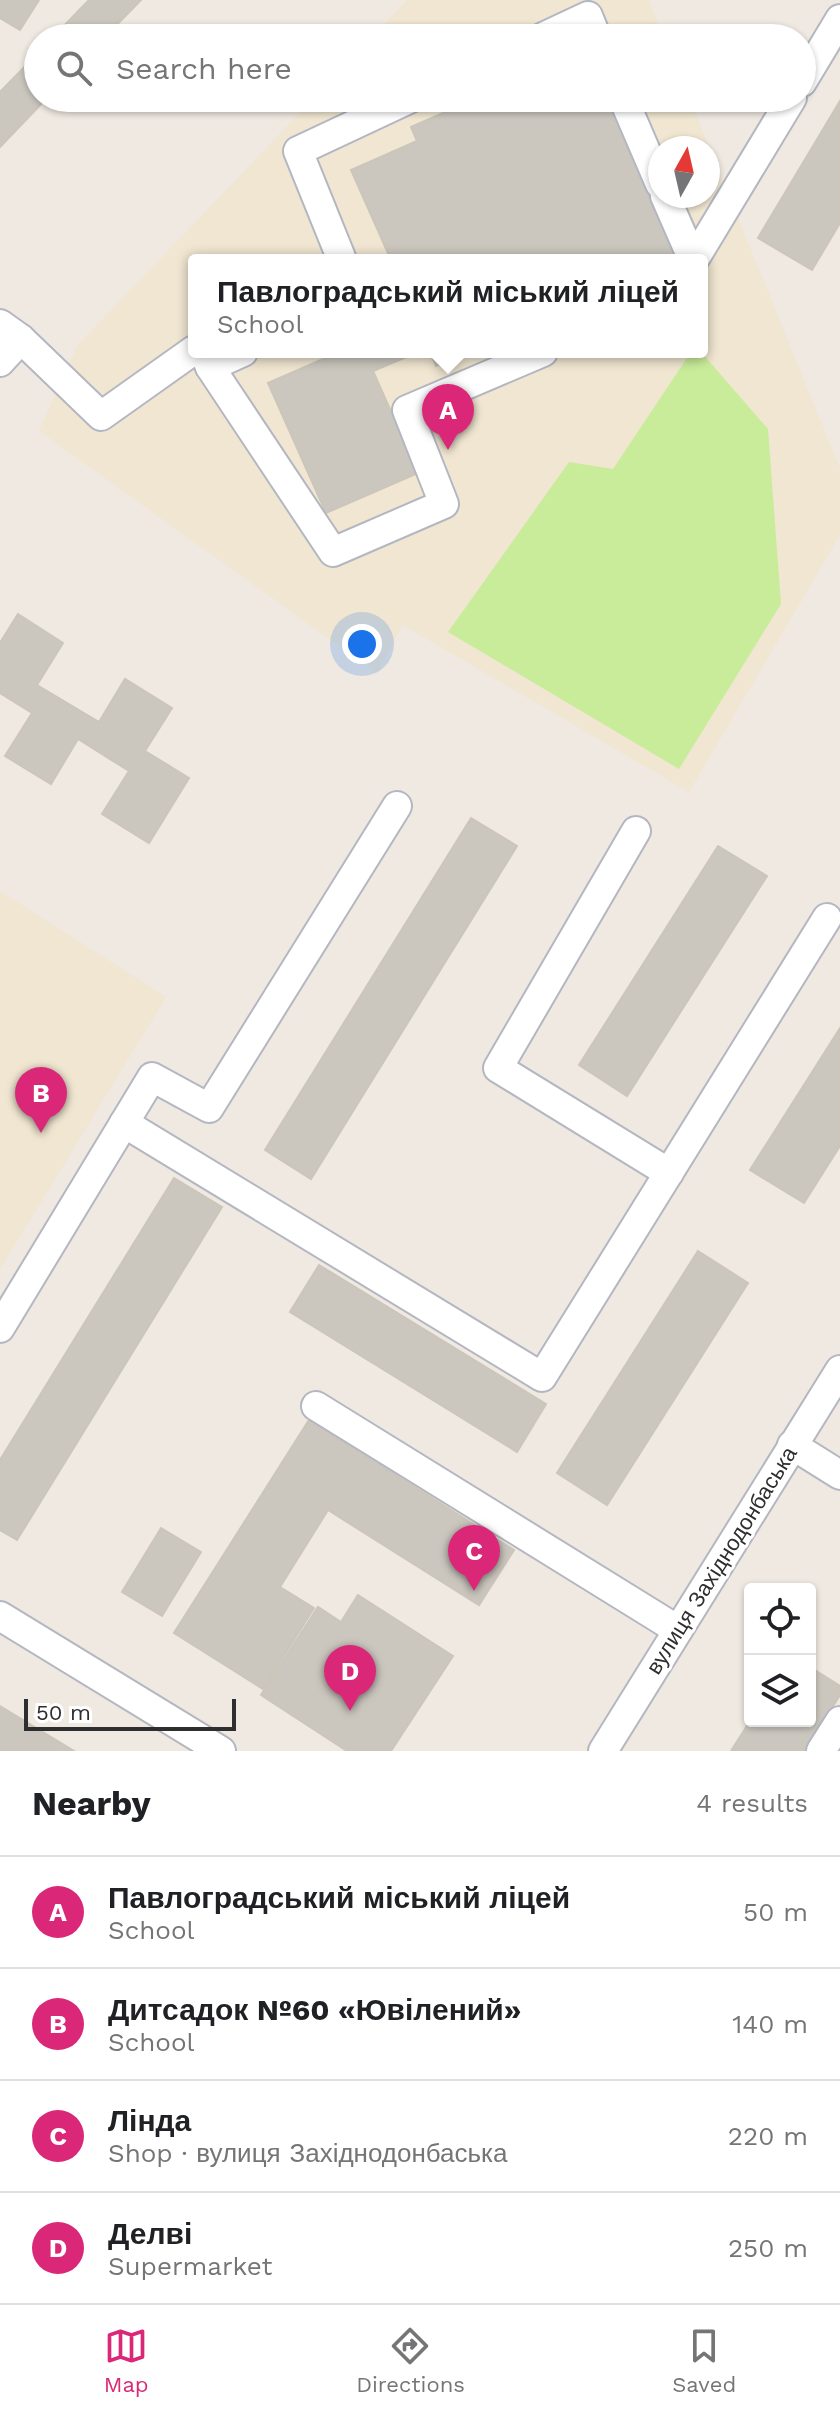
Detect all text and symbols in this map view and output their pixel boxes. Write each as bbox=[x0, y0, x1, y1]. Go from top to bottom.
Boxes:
search box bbox=[24, 24, 816, 112]
icon: search bbox=[52, 46, 96, 90]
text: Search here bbox=[116, 51, 292, 86]
north arrow bbox=[648, 136, 720, 208]
popup bbox=[188, 254, 708, 358]
text: Павлоградський міський ліцей bbox=[217, 274, 679, 309]
text: School bbox=[217, 309, 303, 339]
pin: A bbox=[422, 384, 474, 450]
your location bbox=[342, 624, 382, 664]
pin: B bbox=[15, 1067, 67, 1133]
street label: вулиця Західнодонбаська bbox=[641, 1441, 802, 1679]
pin: C bbox=[448, 1525, 500, 1591]
map controls bbox=[744, 1583, 816, 1727]
button: locate bbox=[744, 1583, 816, 1655]
pin: D bbox=[324, 1645, 376, 1711]
button: layers bbox=[744, 1655, 816, 1727]
scale bar bbox=[24, 1695, 236, 1731]
text: 50 m bbox=[36, 1700, 91, 1725]
text: Nearby bbox=[32, 1783, 151, 1823]
text: 4 results bbox=[696, 1788, 808, 1818]
text: Павлоградський міський ліцей bbox=[108, 1880, 570, 1915]
text: A bbox=[49, 1897, 67, 1927]
text: 50 m bbox=[743, 1897, 808, 1927]
text: School bbox=[108, 1915, 194, 1945]
text: Дитсадок №60 «Ювілений» bbox=[108, 1992, 521, 2027]
text: B bbox=[49, 2009, 67, 2039]
text: 140 m bbox=[732, 2009, 808, 2039]
text: School bbox=[108, 2027, 194, 2057]
text: Лінда bbox=[108, 2103, 191, 2138]
text: C bbox=[49, 2121, 67, 2151]
text: 220 m bbox=[728, 2121, 808, 2151]
text: Shop · вулиця Західнодонбаська bbox=[108, 2138, 508, 2168]
text: Делві bbox=[108, 2216, 192, 2251]
text: D bbox=[49, 2233, 67, 2263]
text: 250 m bbox=[728, 2233, 808, 2263]
text: Supermarket bbox=[108, 2251, 272, 2281]
tab: Map bbox=[104, 2324, 149, 2397]
tab: Directions bbox=[356, 2324, 465, 2397]
tab: Saved bbox=[672, 2324, 736, 2397]

